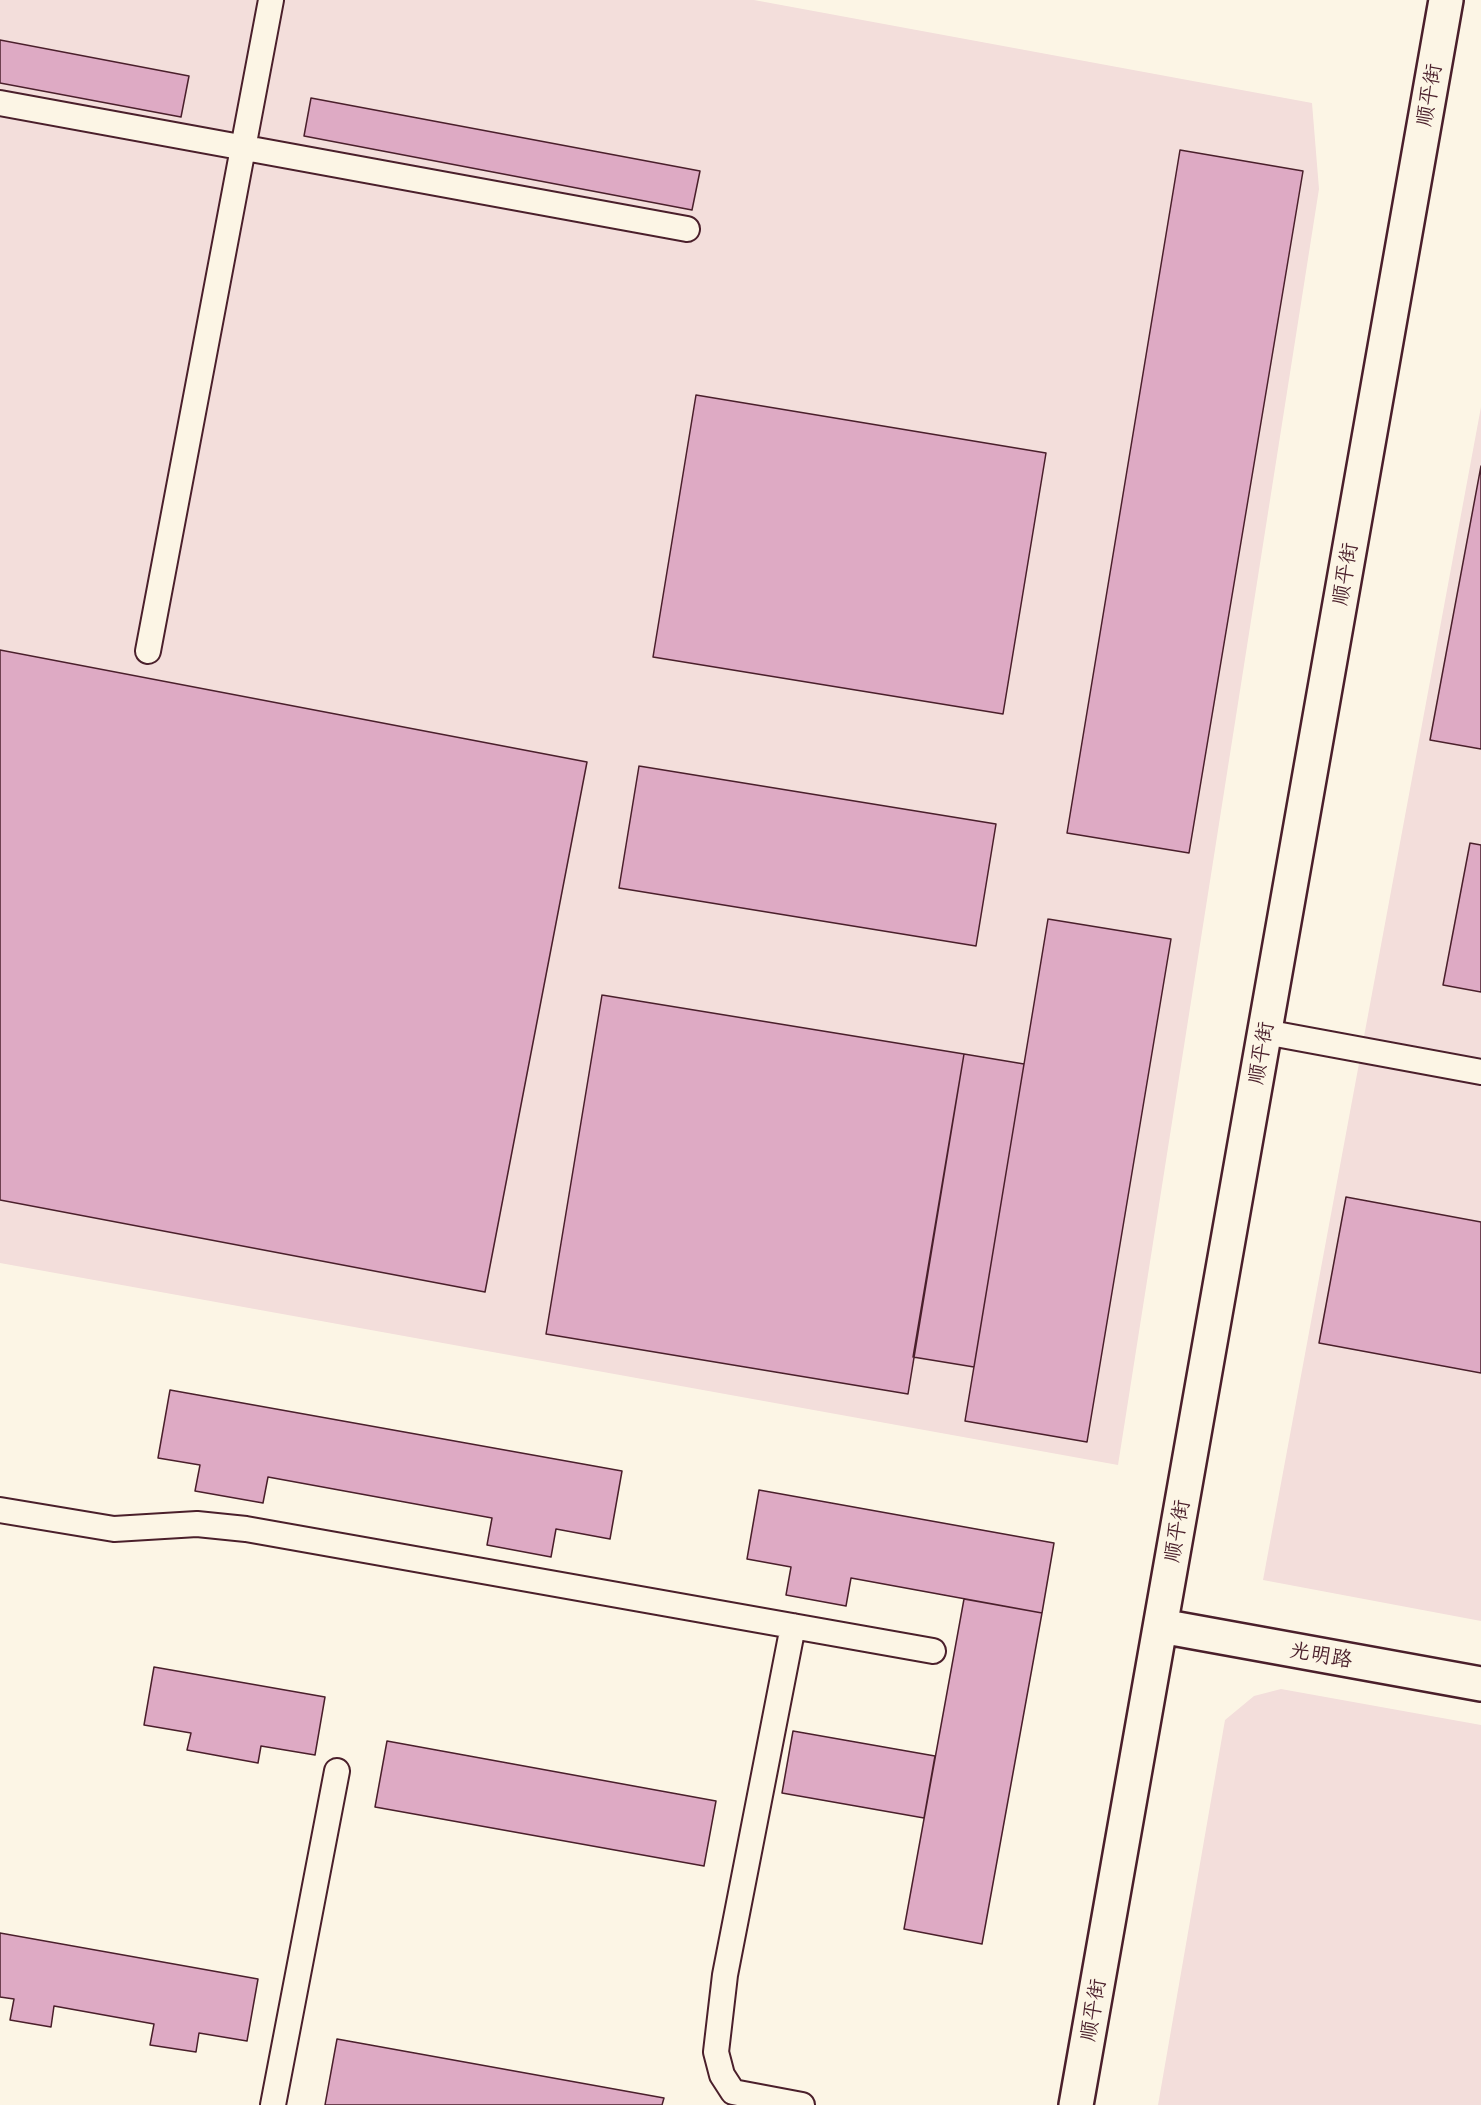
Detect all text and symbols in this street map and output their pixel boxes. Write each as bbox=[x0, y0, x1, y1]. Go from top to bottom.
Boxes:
street label: 顺平街 bbox=[1411, 62, 1447, 128]
street label: 顺平街 bbox=[1327, 541, 1363, 607]
street label: 顺平街 bbox=[1243, 1020, 1279, 1086]
street label: 顺平街 bbox=[1159, 1498, 1195, 1564]
street label: 光明路 bbox=[1288, 1637, 1354, 1673]
street label: 顺平街 bbox=[1075, 1977, 1111, 2043]

